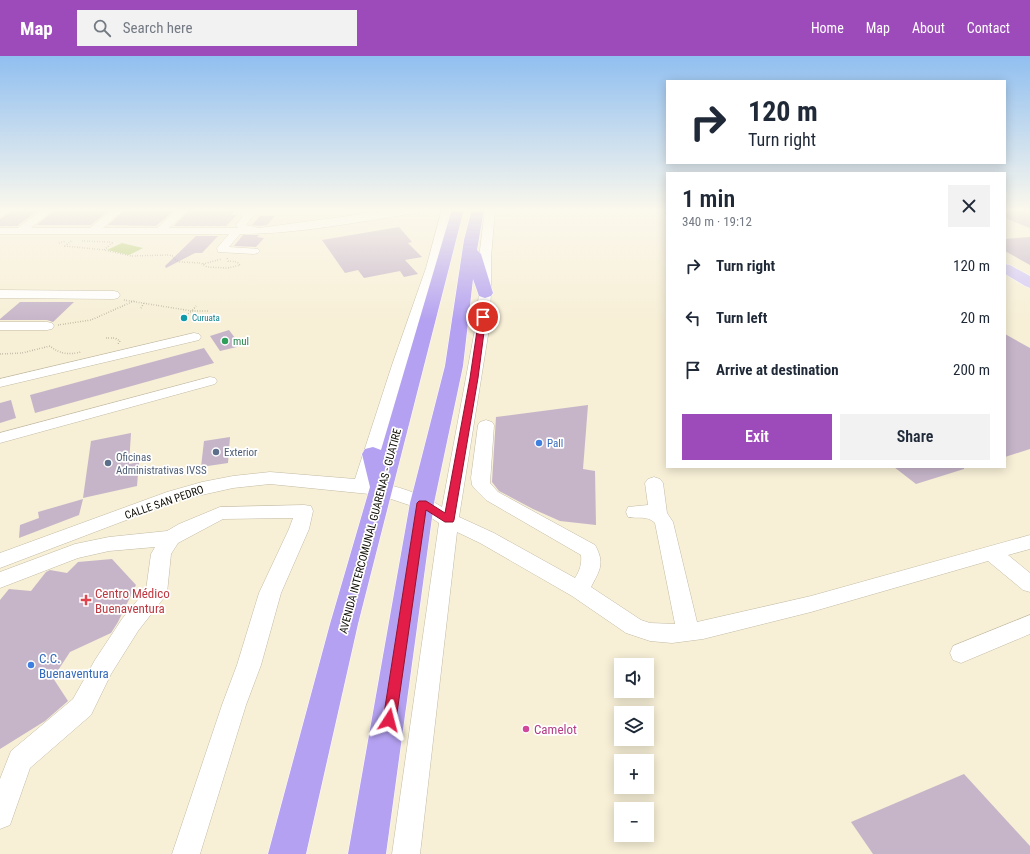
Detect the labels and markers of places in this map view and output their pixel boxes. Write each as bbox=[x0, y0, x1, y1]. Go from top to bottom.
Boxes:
pin bbox=[466, 300, 500, 334]
marker: Curuata bbox=[179, 313, 189, 323]
place label: Curuata bbox=[192, 313, 220, 323]
place label: mul bbox=[233, 335, 249, 348]
marker: mul bbox=[220, 336, 230, 346]
place label: Pall bbox=[547, 437, 563, 450]
marker: Pall bbox=[534, 438, 544, 448]
place label: Exterior bbox=[224, 446, 258, 459]
marker: Exterior bbox=[211, 447, 221, 457]
place label: Oficinas Administrativas IVSS bbox=[116, 451, 207, 477]
marker: Oficinas Administrativas IVSS bbox=[103, 458, 113, 468]
place label: Centro Médico Buenaventura bbox=[95, 586, 170, 616]
marker: Centro Médico Buenaventura bbox=[80, 594, 92, 606]
place label: C.C. Buenaventura bbox=[39, 651, 109, 681]
marker: C.C. Buenaventura bbox=[26, 660, 36, 670]
place label: Camelot bbox=[534, 722, 577, 737]
marker: Camelot bbox=[521, 724, 531, 734]

